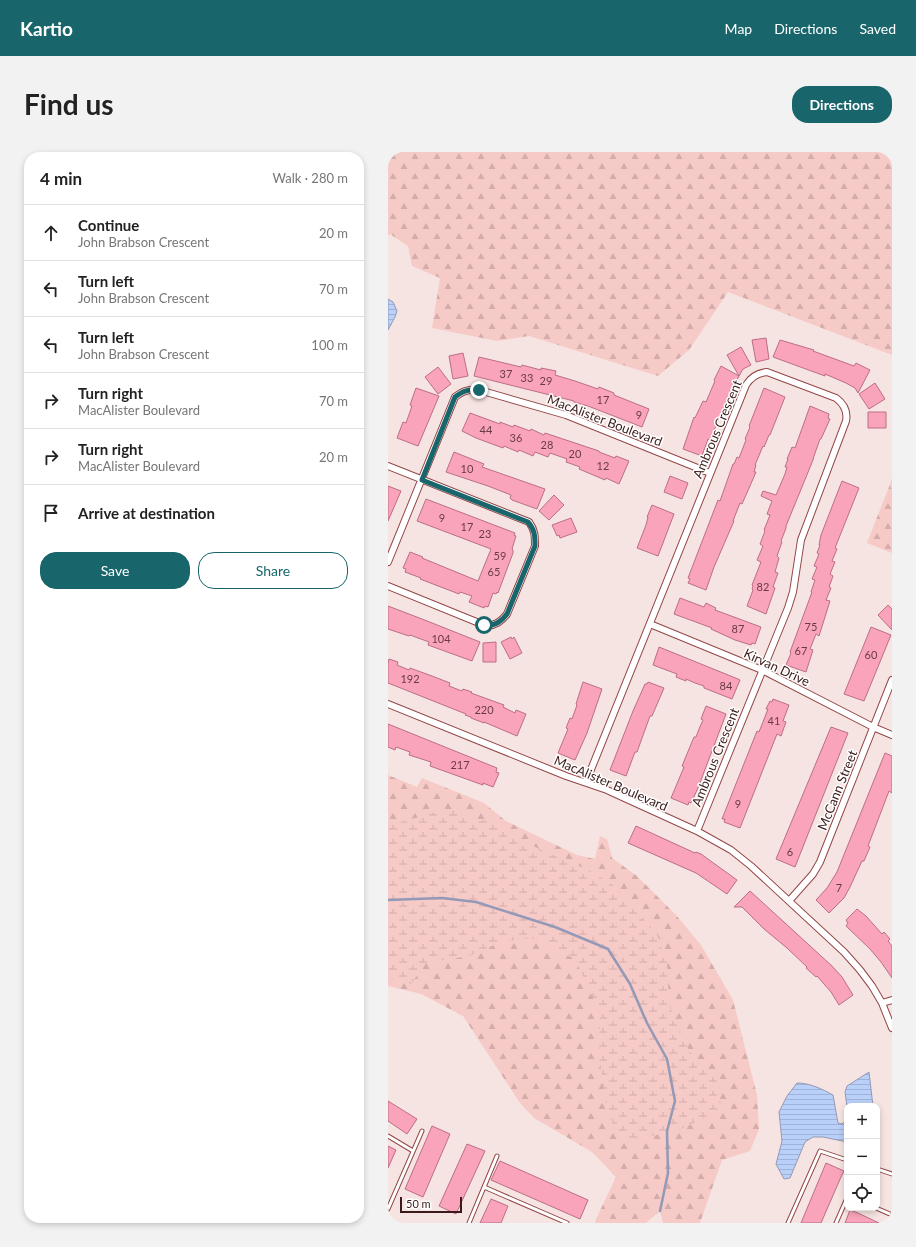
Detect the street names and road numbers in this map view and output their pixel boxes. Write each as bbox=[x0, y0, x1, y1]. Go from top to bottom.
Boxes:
street label: Ambrous Crescent bbox=[689, 377, 745, 481]
street label: MacAlister Boulevard bbox=[545, 391, 665, 449]
street label: Kirvan Drive bbox=[741, 645, 813, 689]
street label: Ambrous Crescent bbox=[688, 705, 742, 809]
street label: McCann Street bbox=[814, 747, 860, 832]
street label: MacAlister Boulevard bbox=[552, 752, 670, 814]

